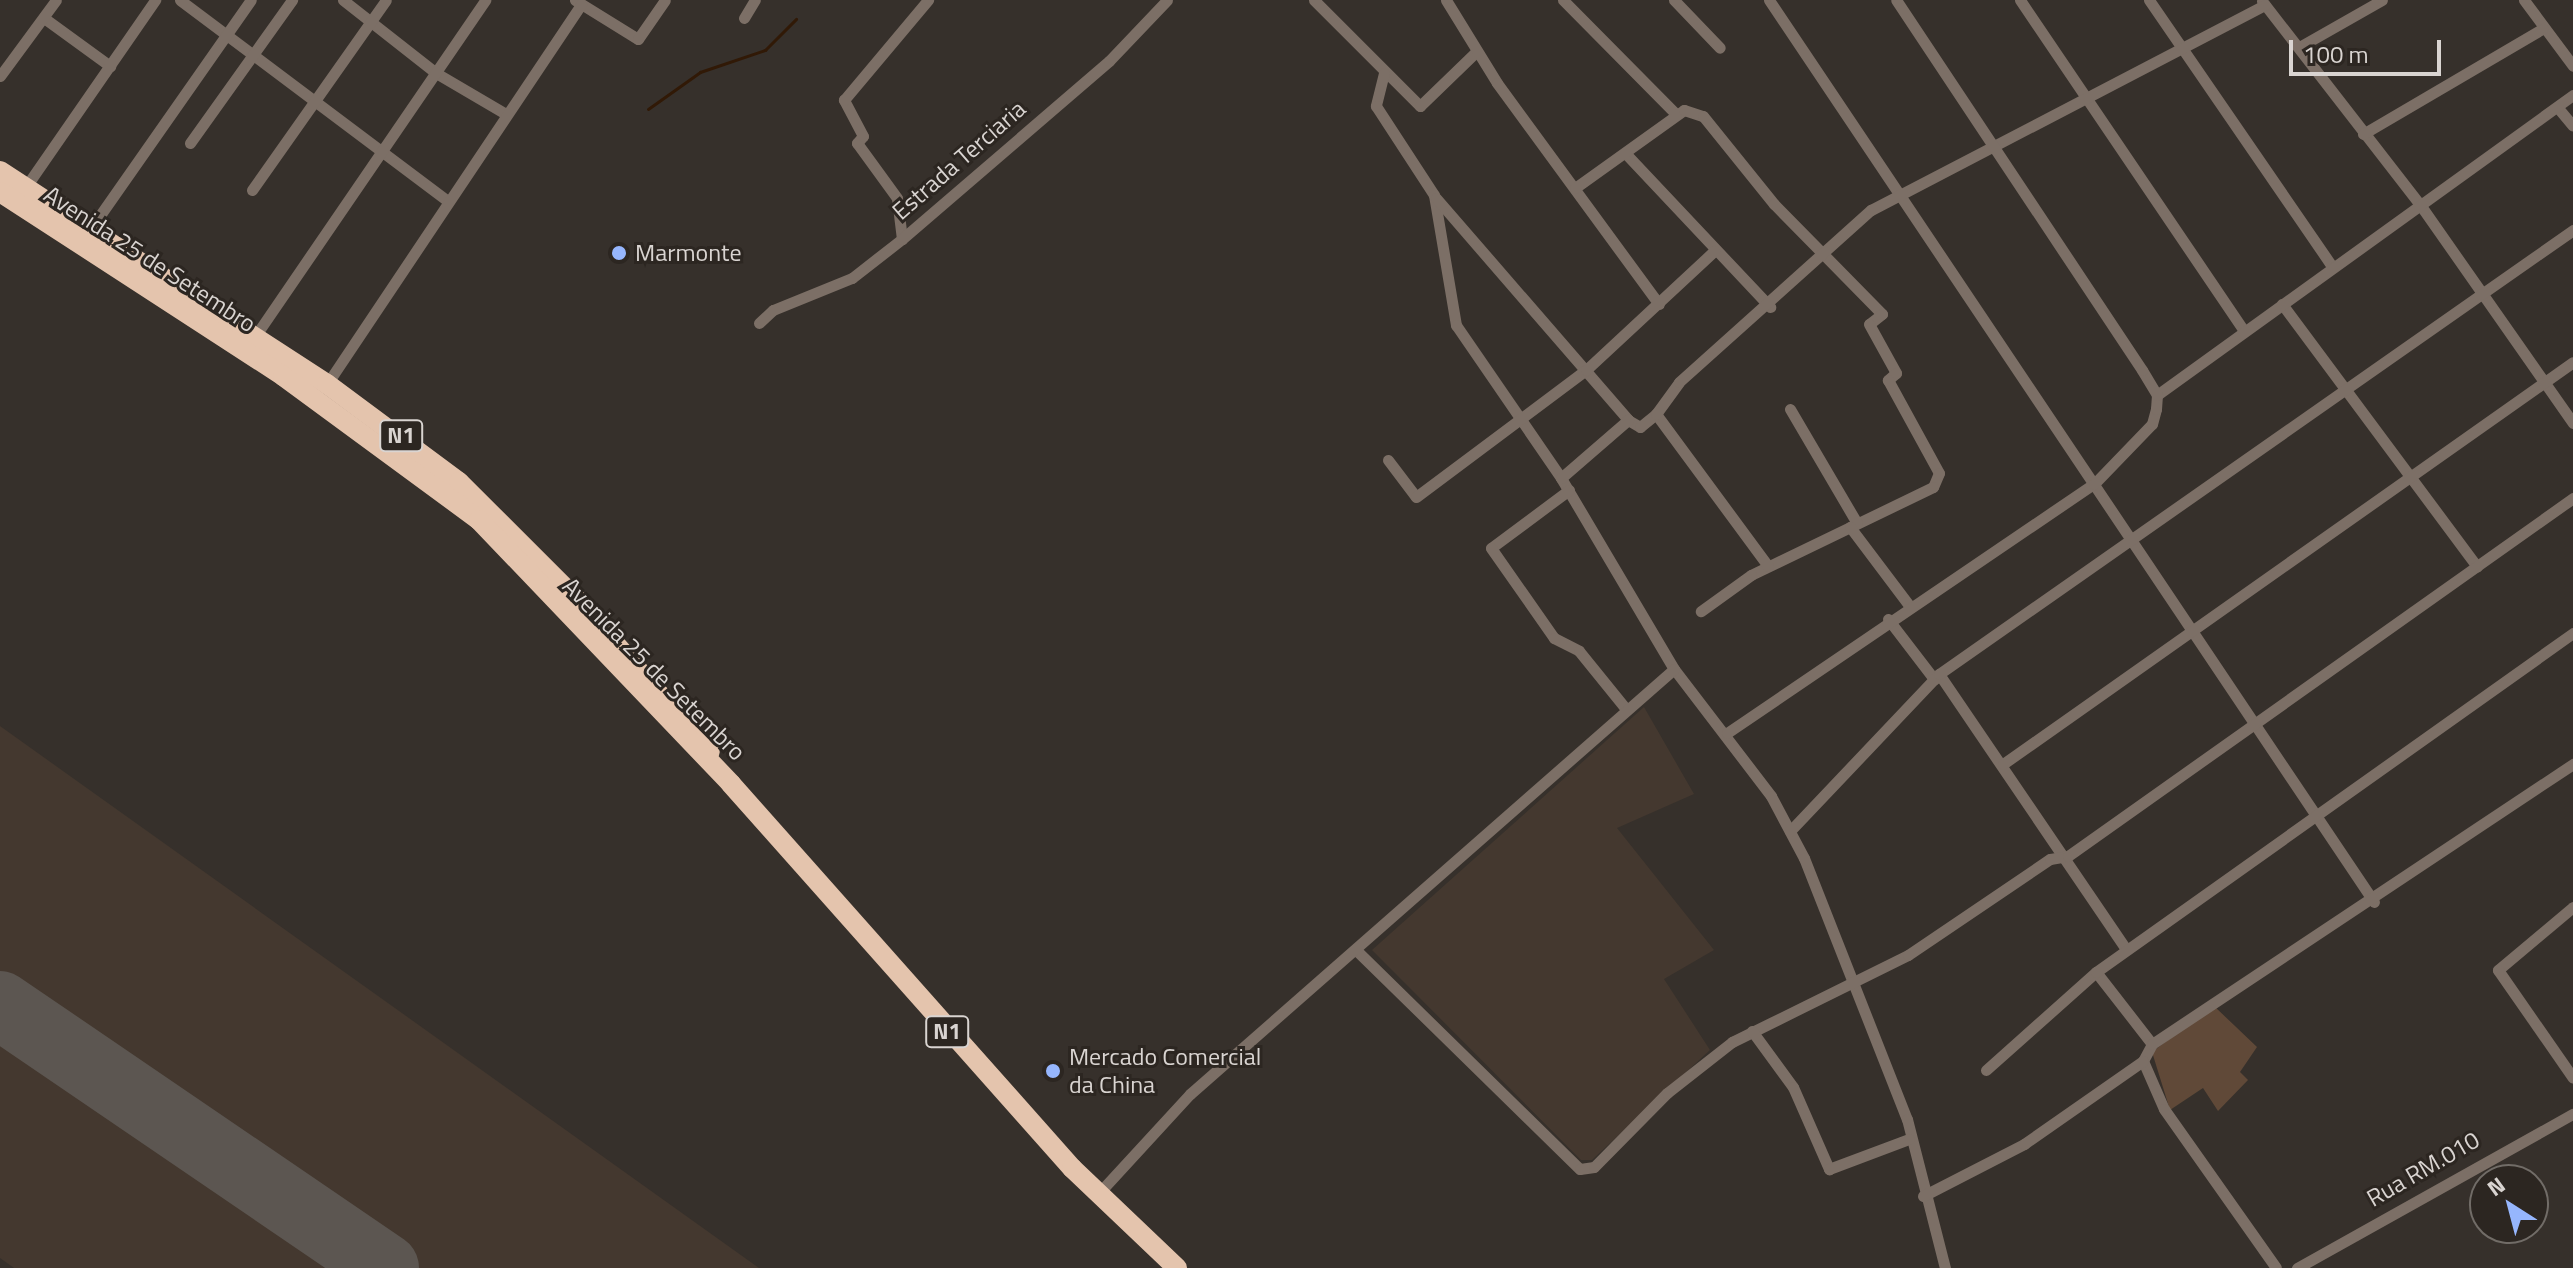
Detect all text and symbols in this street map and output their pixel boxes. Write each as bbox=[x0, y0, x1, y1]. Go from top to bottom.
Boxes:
scale bar bbox=[2293, 24, 2445, 74]
text: 100 m bbox=[2303, 36, 2369, 72]
street label: Estrada Terciaria bbox=[886, 94, 1032, 226]
street label: Avenida 25 de Setembro bbox=[39, 180, 261, 338]
place label: Marmonte bbox=[635, 239, 742, 267]
marker: Marmonte bbox=[610, 244, 628, 262]
road number: N1 bbox=[379, 418, 423, 454]
street label: Avenida 25 de Setembro bbox=[557, 572, 751, 766]
road number: N1 bbox=[925, 1014, 969, 1050]
place label: Mercado Comercial da China bbox=[1069, 1043, 1261, 1099]
marker: Mercado Comercial da China bbox=[1044, 1062, 1062, 1080]
street label: Rua RM.010 bbox=[2362, 1125, 2484, 1213]
north arrow bbox=[2469, 1164, 2549, 1244]
text: N bbox=[2480, 1168, 2512, 1204]

